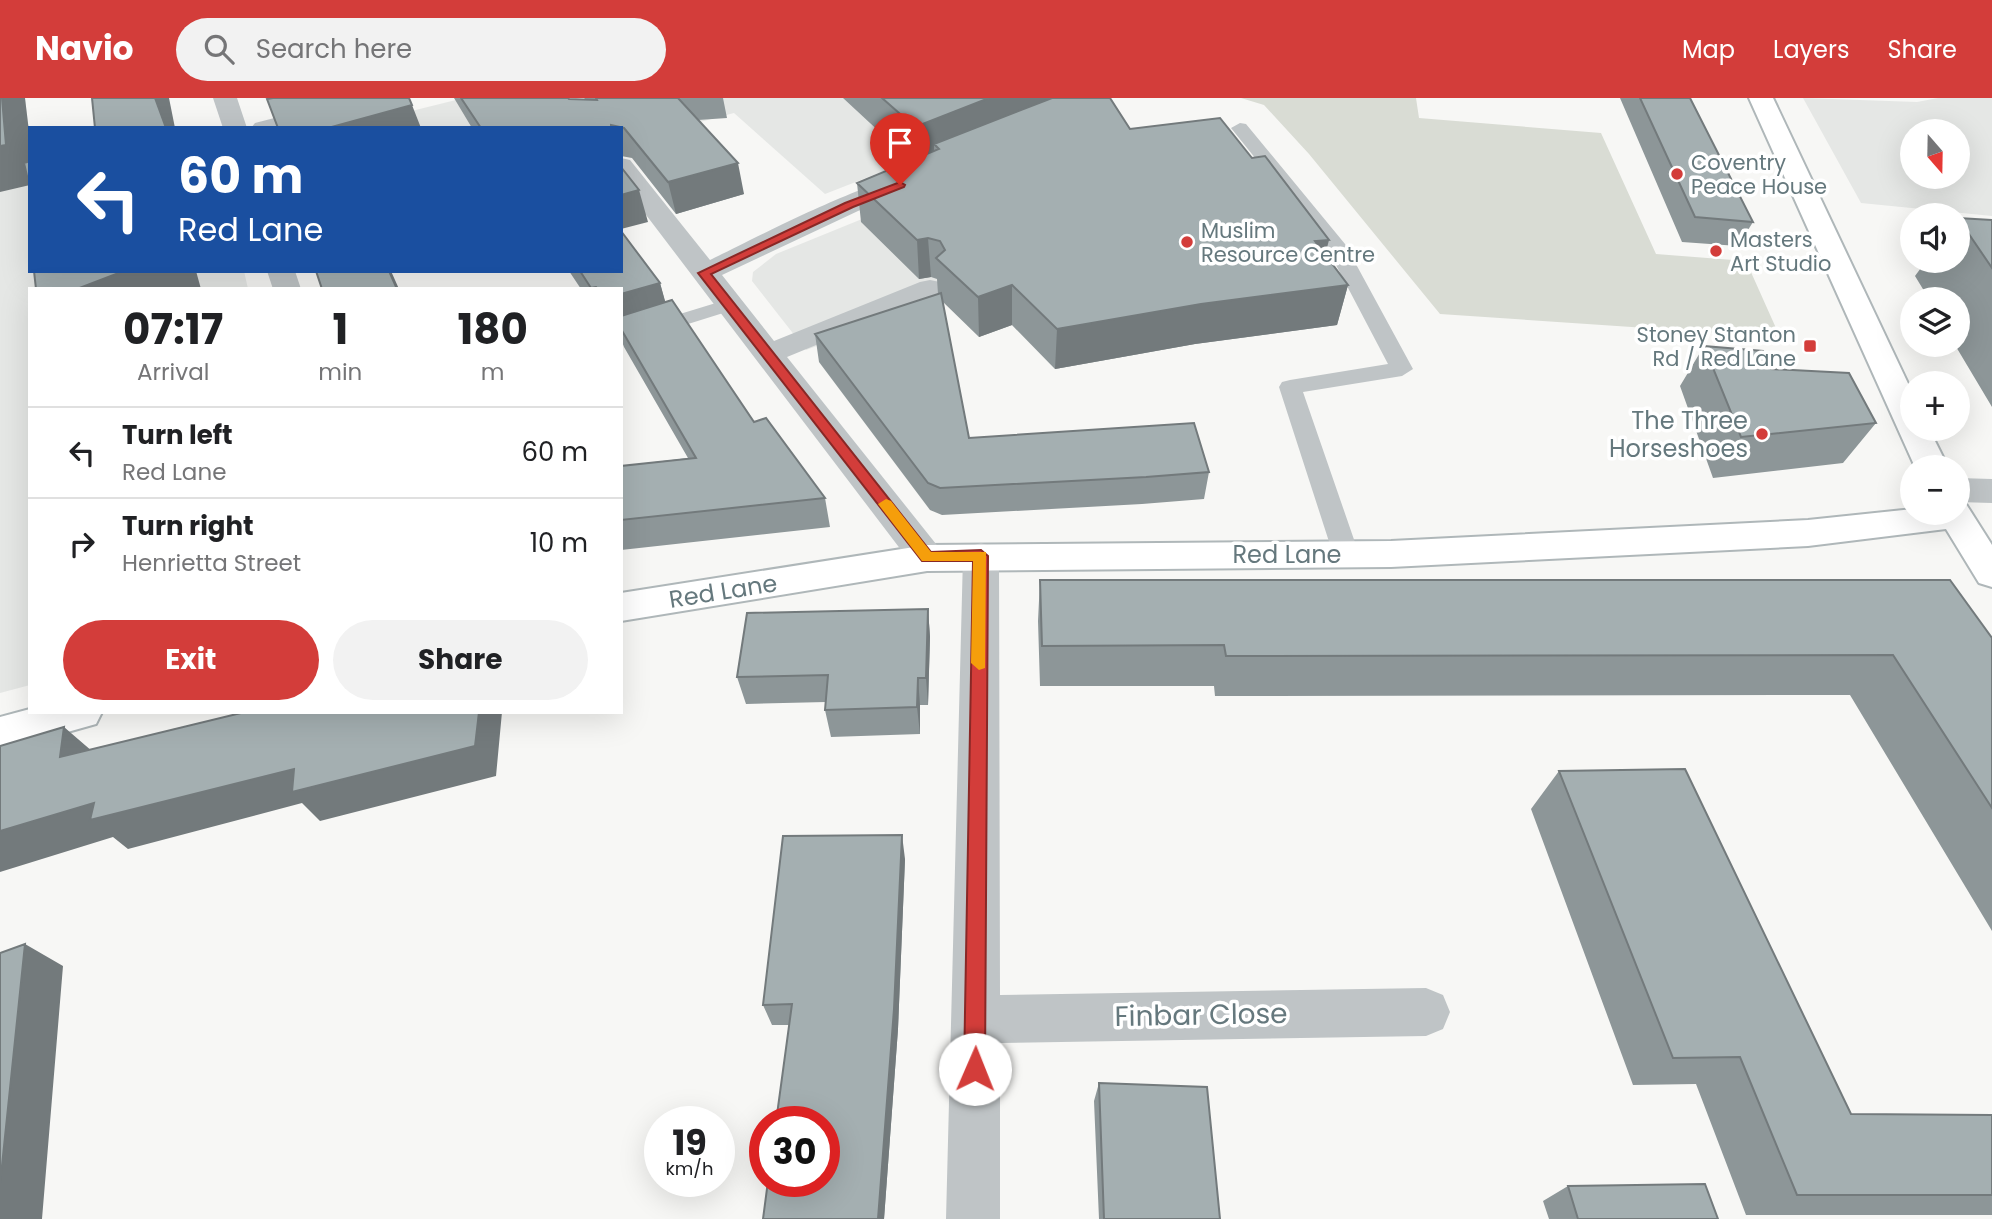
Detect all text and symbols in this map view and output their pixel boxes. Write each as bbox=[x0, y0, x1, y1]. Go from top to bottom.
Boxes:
search box bbox=[176, 18, 666, 81]
text: Navio bbox=[35, 25, 134, 72]
icon: search bbox=[200, 30, 238, 68]
text: Search here bbox=[256, 31, 412, 67]
text: Map bbox=[1682, 33, 1735, 66]
text: Layers bbox=[1773, 33, 1849, 66]
text: Share bbox=[1887, 33, 1957, 66]
pin bbox=[870, 113, 930, 185]
north arrow bbox=[1900, 119, 1970, 189]
map controls bbox=[1900, 119, 1970, 525]
icon: arrive bbox=[881, 124, 919, 162]
text: 60 m bbox=[178, 142, 303, 210]
place label: Coventry Peace House bbox=[1691, 148, 1827, 201]
icon: left bbox=[63, 154, 154, 245]
marker: Coventry Peace House bbox=[1669, 166, 1685, 182]
button: sound bbox=[1900, 203, 1970, 273]
text: Red Lane bbox=[178, 207, 323, 252]
place label: Muslim Resource Centre bbox=[1201, 216, 1375, 269]
place label: Masters Art Studio bbox=[1730, 225, 1831, 278]
marker: Muslim Resource Centre bbox=[1179, 234, 1195, 250]
marker: Masters Art Studio bbox=[1708, 243, 1724, 259]
button: layers bbox=[1900, 287, 1970, 357]
text: 07:17 bbox=[123, 300, 223, 359]
text: 1 bbox=[332, 300, 348, 359]
text: 180 bbox=[457, 300, 528, 359]
place label: Stoney Stanton Rd / Red Lane bbox=[1637, 320, 1796, 373]
marker: Stoney Stanton Rd / Red Lane bbox=[1802, 338, 1818, 354]
text: Arrival bbox=[137, 356, 209, 388]
text: min bbox=[318, 356, 362, 388]
text: m bbox=[481, 356, 505, 388]
button: + bbox=[1900, 371, 1970, 441]
place label: The Three Horseshoes bbox=[1609, 404, 1748, 465]
text: Turn left bbox=[122, 417, 233, 453]
marker: The Three Horseshoes bbox=[1754, 426, 1770, 442]
icon: left bbox=[63, 434, 101, 472]
text: 60 m bbox=[521, 434, 588, 470]
button: − bbox=[1900, 455, 1970, 525]
text: Red Lane bbox=[122, 456, 226, 488]
text: Turn right bbox=[122, 508, 254, 544]
icon: right bbox=[63, 525, 101, 563]
text: 10 m bbox=[530, 525, 588, 561]
street label: Red Lane bbox=[1233, 538, 1341, 571]
text: Henrietta Street bbox=[122, 547, 301, 579]
street label: Red Lane bbox=[667, 566, 779, 616]
button: Exit bbox=[63, 620, 319, 700]
button: Share bbox=[333, 620, 588, 700]
street label: Finbar Close bbox=[1114, 994, 1288, 1036]
position arrow bbox=[938, 1032, 1012, 1106]
speed limit sign: 30 bbox=[749, 1106, 840, 1197]
text: 19 bbox=[672, 1118, 707, 1167]
text: km/h bbox=[666, 1156, 713, 1181]

